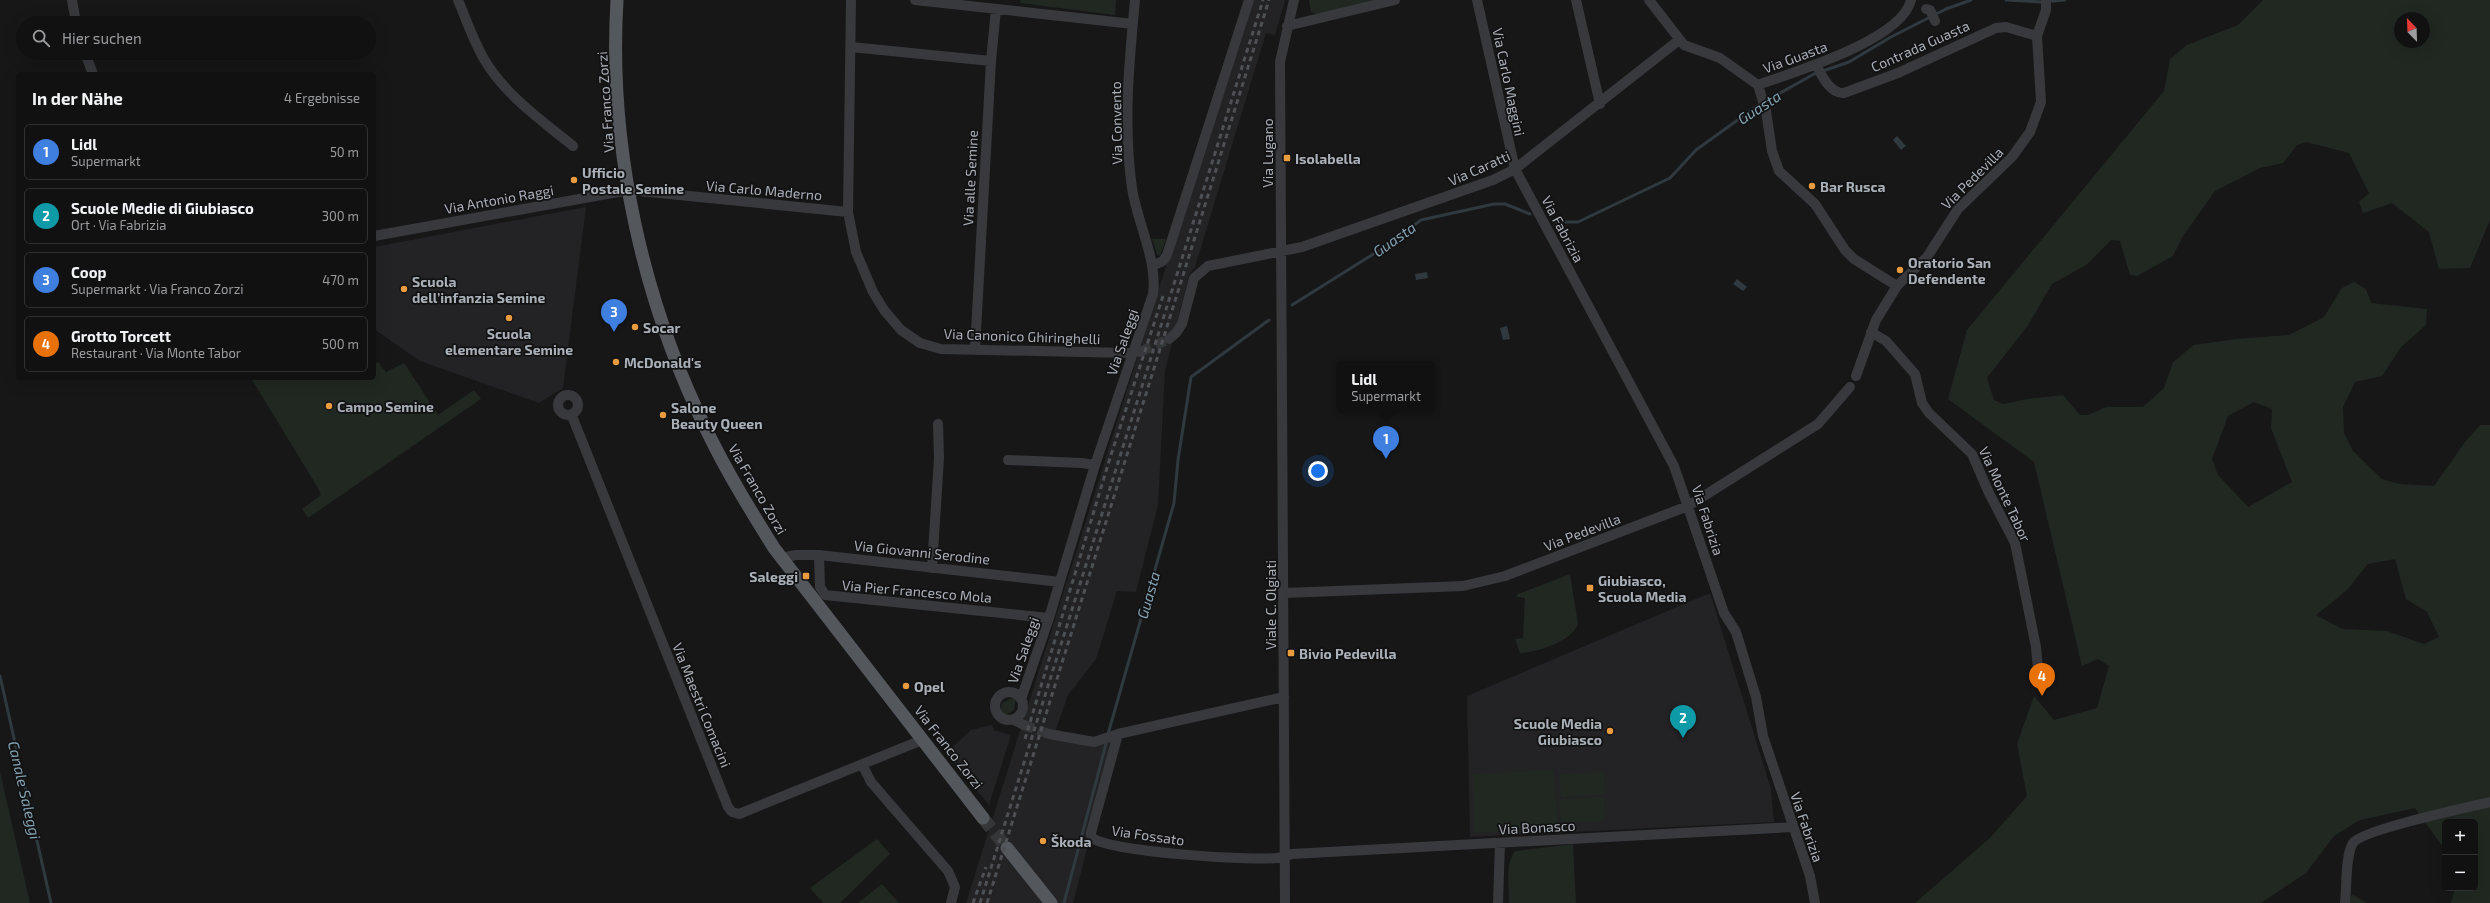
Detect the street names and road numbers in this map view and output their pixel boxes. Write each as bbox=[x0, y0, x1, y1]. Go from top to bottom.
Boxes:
street label: Contrada Guasta bbox=[1868, 17, 1972, 75]
street label: Via Carlo Maggini bbox=[1489, 26, 1529, 138]
street label: Via Guasta bbox=[1760, 37, 1830, 77]
street label: Via Franco Zorzi bbox=[593, 51, 617, 153]
street label: Via Convento bbox=[1107, 81, 1125, 165]
street label: Via Lugano bbox=[1259, 118, 1276, 188]
street label: Via alle Semine bbox=[959, 130, 981, 226]
street label: Via Pedevilla bbox=[1937, 143, 2007, 213]
street label: Via Caratti bbox=[1445, 147, 1513, 189]
street label: Via Carlo Maderno bbox=[705, 176, 823, 204]
street label: Via Antonio Raggi bbox=[443, 181, 555, 217]
street label: Via Fabrizia bbox=[1538, 193, 1588, 265]
street label: Via Saleggi bbox=[1103, 307, 1141, 377]
street label: Via Canonico Ghiringhelli bbox=[943, 325, 1101, 347]
street label: Via Franco Zorzi bbox=[725, 441, 791, 537]
street label: Via Monte Tabor bbox=[1976, 444, 2035, 545]
street label: Via Fabrizia bbox=[1689, 483, 1727, 557]
street label: Via Pedevilla bbox=[1541, 510, 1623, 554]
street label: Via Giovanni Serodine bbox=[853, 536, 991, 568]
street label: Viale C. Olgiati bbox=[1262, 560, 1279, 650]
street label: Via Pier Francesco Mola bbox=[841, 576, 993, 606]
street label: Via Saleggi bbox=[1004, 615, 1042, 685]
street label: Via Maestri Comacini bbox=[669, 640, 735, 770]
street label: Via Franco Zorzi bbox=[911, 702, 987, 792]
street label: Via Fabrizia bbox=[1787, 790, 1827, 864]
street label: Via Bonasco bbox=[1498, 816, 1576, 838]
street label: Via Fossato bbox=[1111, 821, 1186, 849]

